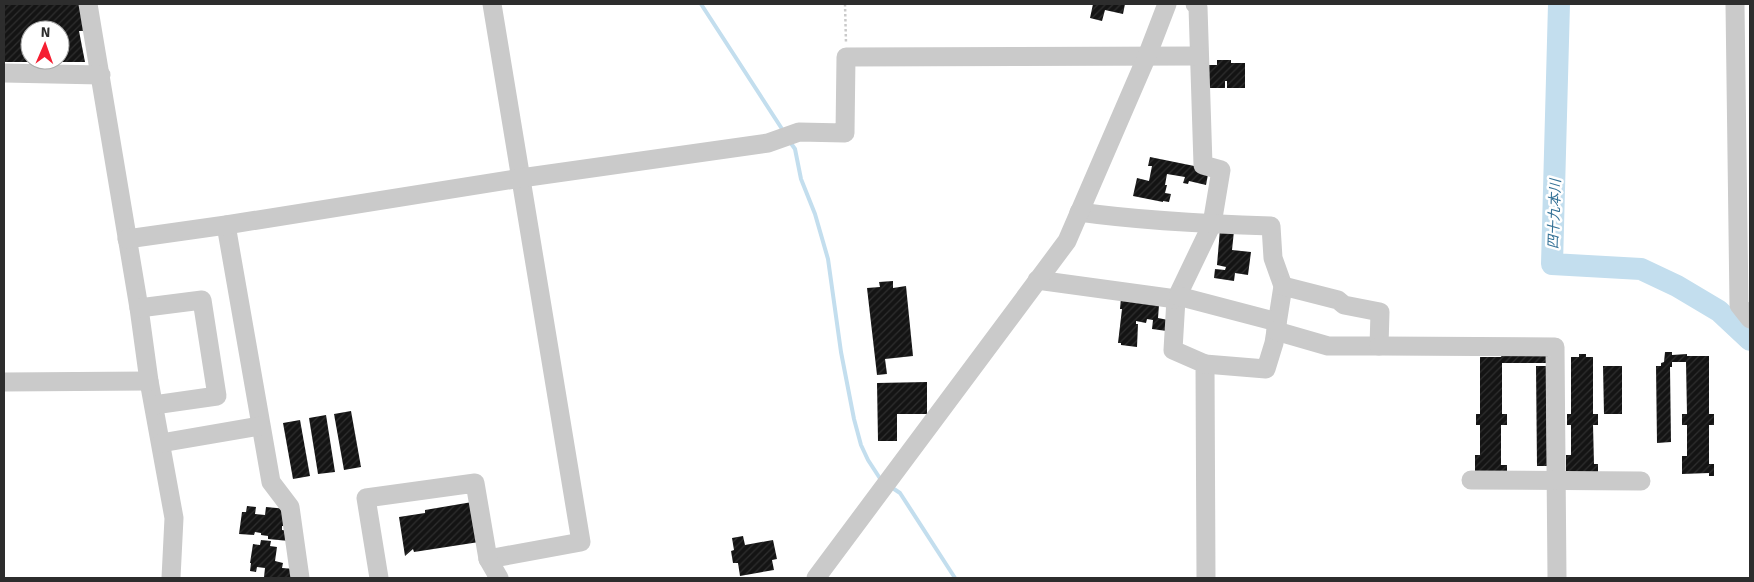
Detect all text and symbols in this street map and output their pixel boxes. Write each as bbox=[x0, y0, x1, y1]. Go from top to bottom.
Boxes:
north arrow bbox=[20, 20, 70, 70]
text: N bbox=[40, 24, 51, 41]
water label: 四十九本川 bbox=[1545, 177, 1564, 249]

